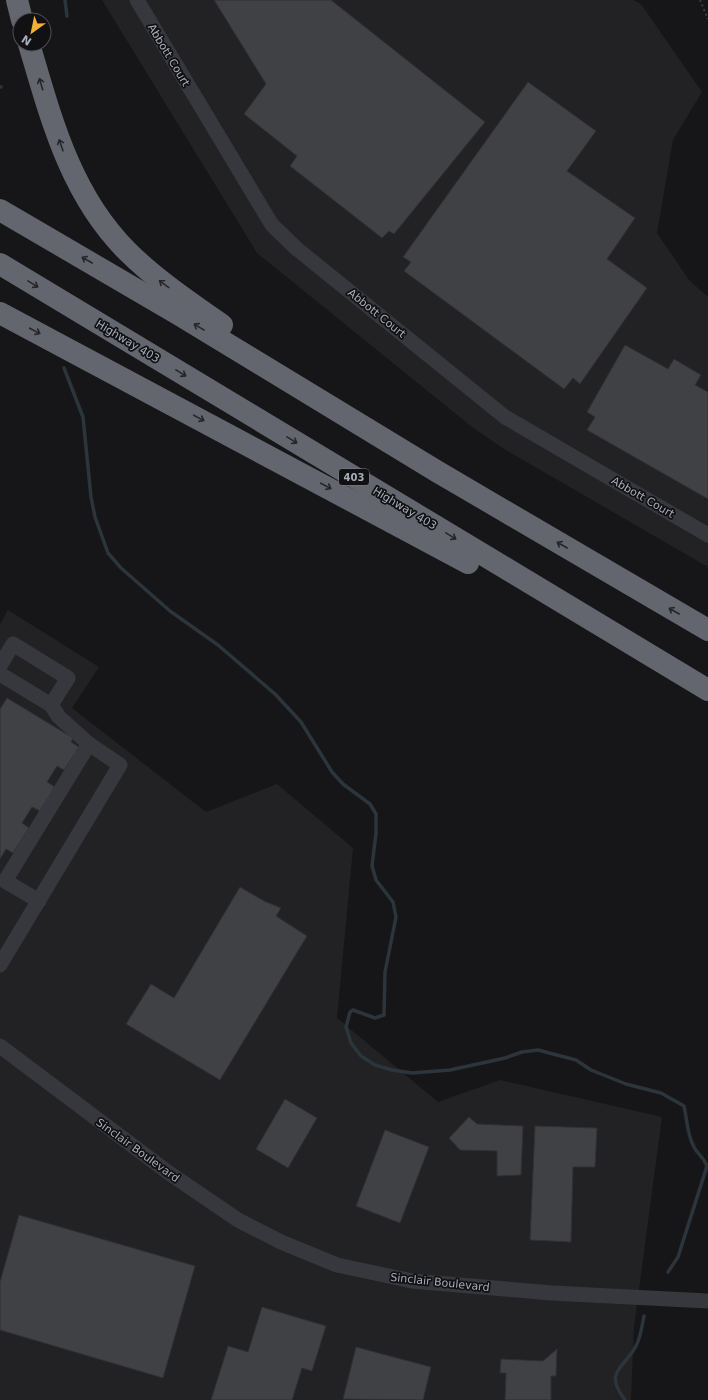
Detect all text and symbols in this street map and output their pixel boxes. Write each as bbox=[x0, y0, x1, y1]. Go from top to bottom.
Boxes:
north arrow bbox=[12, 12, 52, 52]
street label: Abbott Court bbox=[145, 22, 193, 89]
text: N bbox=[19, 32, 34, 48]
one-way arrow bbox=[37, 78, 44, 91]
one-way arrow bbox=[57, 139, 64, 152]
one-way arrow bbox=[81, 256, 93, 264]
one-way arrow bbox=[27, 280, 39, 288]
one-way arrow bbox=[159, 280, 170, 288]
street label: Abbott Court bbox=[345, 286, 409, 341]
street label: Highway 403 bbox=[94, 317, 162, 366]
one-way arrow bbox=[193, 322, 205, 330]
one-way arrow bbox=[28, 328, 40, 335]
one-way arrow bbox=[175, 369, 187, 377]
one-way arrow bbox=[193, 415, 205, 422]
one-way arrow bbox=[286, 436, 297, 444]
road number: 403 bbox=[339, 469, 369, 485]
street label: Abbott Court bbox=[609, 474, 677, 521]
one-way arrow bbox=[320, 483, 332, 490]
street label: Highway 403 bbox=[371, 484, 439, 533]
one-way arrow bbox=[445, 533, 457, 541]
one-way arrow bbox=[556, 540, 568, 548]
one-way arrow bbox=[668, 606, 680, 614]
street label: Sinclair Boulevard bbox=[94, 1116, 182, 1185]
street label: Sinclair Boulevard bbox=[390, 1271, 490, 1294]

